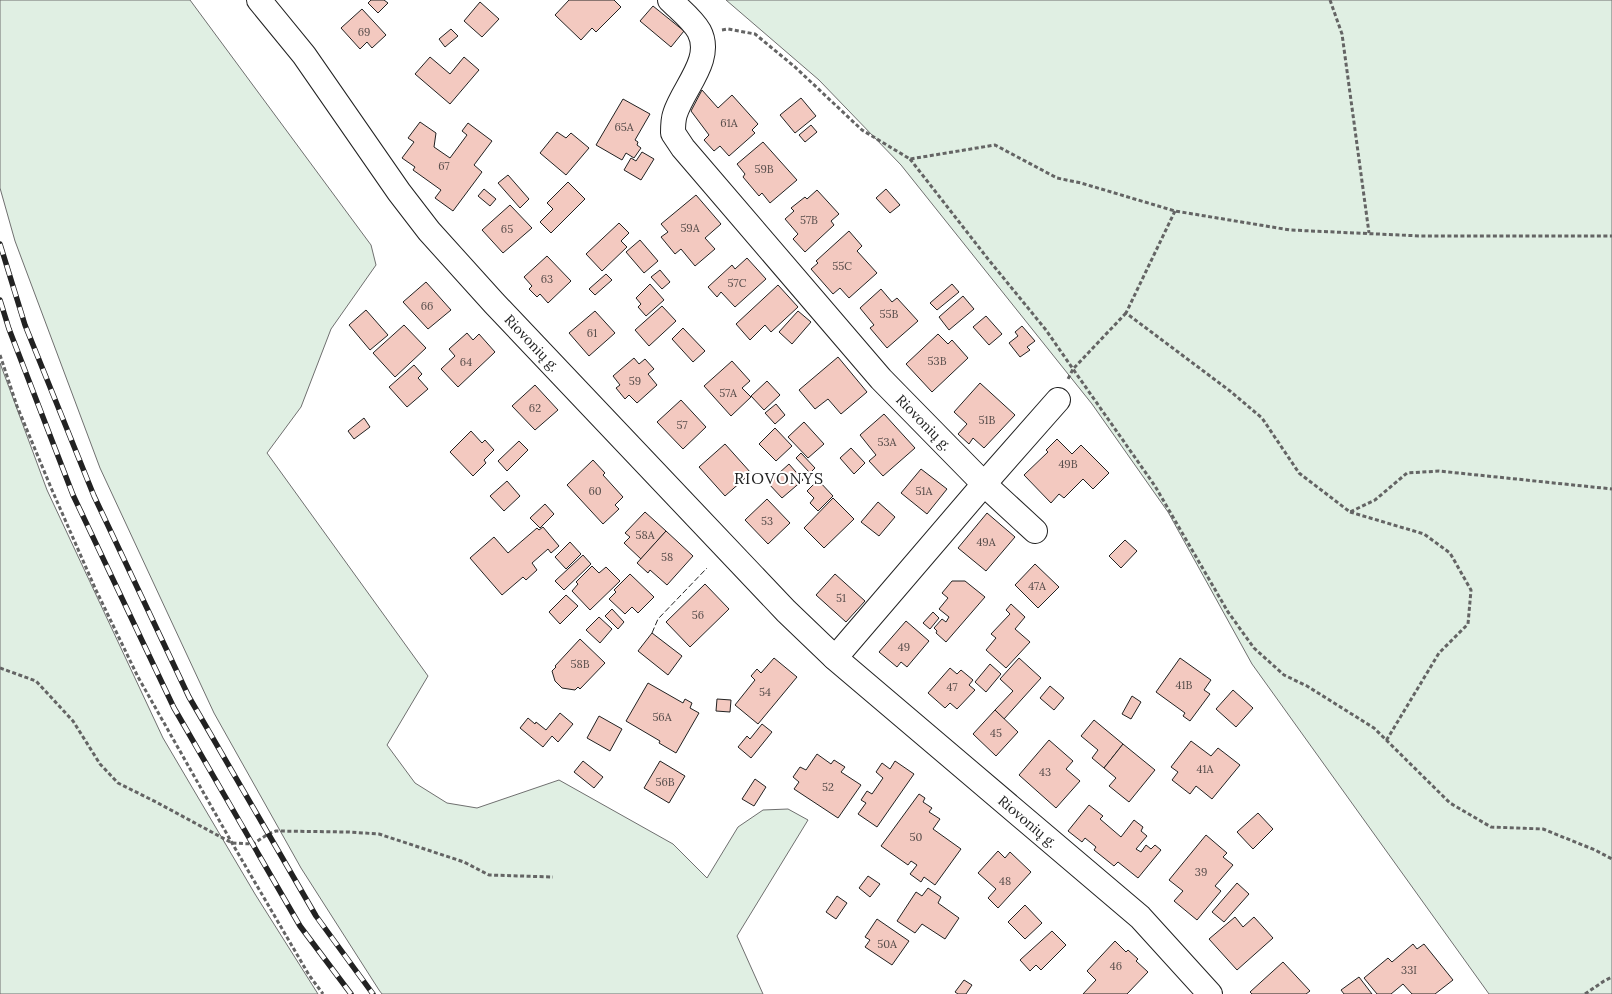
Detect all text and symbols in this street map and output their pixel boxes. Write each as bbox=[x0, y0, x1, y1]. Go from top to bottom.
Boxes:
house number: 69 bbox=[358, 25, 370, 39]
house number: 61A bbox=[720, 116, 739, 130]
house number: 65A bbox=[614, 120, 635, 134]
house number: 67 bbox=[438, 159, 450, 173]
house number: 59B bbox=[754, 162, 774, 176]
house number: 57B bbox=[800, 213, 818, 227]
house number: 59A bbox=[680, 221, 701, 235]
house number: 65 bbox=[501, 222, 513, 236]
house number: 55C bbox=[832, 259, 852, 273]
house number: 63 bbox=[541, 272, 553, 286]
house number: 57C bbox=[728, 276, 747, 290]
house number: 66 bbox=[421, 299, 433, 313]
house number: 55B bbox=[880, 307, 899, 321]
street label: Riovonių g. bbox=[501, 311, 563, 375]
house number: 61 bbox=[587, 326, 597, 340]
house number: 53B bbox=[928, 354, 947, 368]
house number: 64 bbox=[460, 355, 472, 369]
house number: 59 bbox=[629, 374, 641, 388]
house number: 57A bbox=[719, 386, 738, 400]
street label: Riovonių g. bbox=[892, 391, 955, 455]
house number: 62 bbox=[529, 401, 541, 415]
house number: 51B bbox=[979, 413, 996, 427]
house number: 57 bbox=[676, 418, 688, 432]
house number: 53A bbox=[877, 435, 898, 449]
house number: 49B bbox=[1058, 457, 1078, 471]
district label: RIOVONYS bbox=[734, 468, 824, 488]
house number: 60 bbox=[588, 484, 602, 498]
house number: 51A bbox=[915, 484, 934, 498]
house number: 53 bbox=[761, 514, 773, 528]
house number: 58A bbox=[635, 528, 656, 542]
house number: 49A bbox=[976, 535, 997, 549]
house number: 58 bbox=[661, 550, 673, 564]
house number: 47A bbox=[1028, 579, 1047, 593]
house number: 51 bbox=[836, 591, 846, 605]
house number: 56 bbox=[692, 608, 704, 622]
house number: 49 bbox=[898, 640, 910, 654]
house number: 58B bbox=[570, 657, 590, 671]
house number: 41B bbox=[1176, 678, 1193, 692]
house number: 47 bbox=[946, 680, 958, 694]
house number: 54 bbox=[759, 685, 771, 699]
house number: 56A bbox=[652, 710, 673, 724]
house number: 45 bbox=[990, 726, 1002, 740]
house number: 41A bbox=[1197, 762, 1215, 776]
house number: 43 bbox=[1039, 765, 1051, 779]
house number: 56B bbox=[655, 775, 675, 789]
house number: 52 bbox=[822, 780, 834, 794]
street label: Riovonių g. bbox=[994, 791, 1061, 852]
house number: 50 bbox=[910, 830, 923, 844]
house number: 39 bbox=[1195, 865, 1207, 879]
house number: 48 bbox=[999, 874, 1011, 888]
house number: 50A bbox=[877, 937, 898, 951]
house number: 46 bbox=[1110, 959, 1122, 973]
house number: 33I bbox=[1401, 963, 1417, 977]

